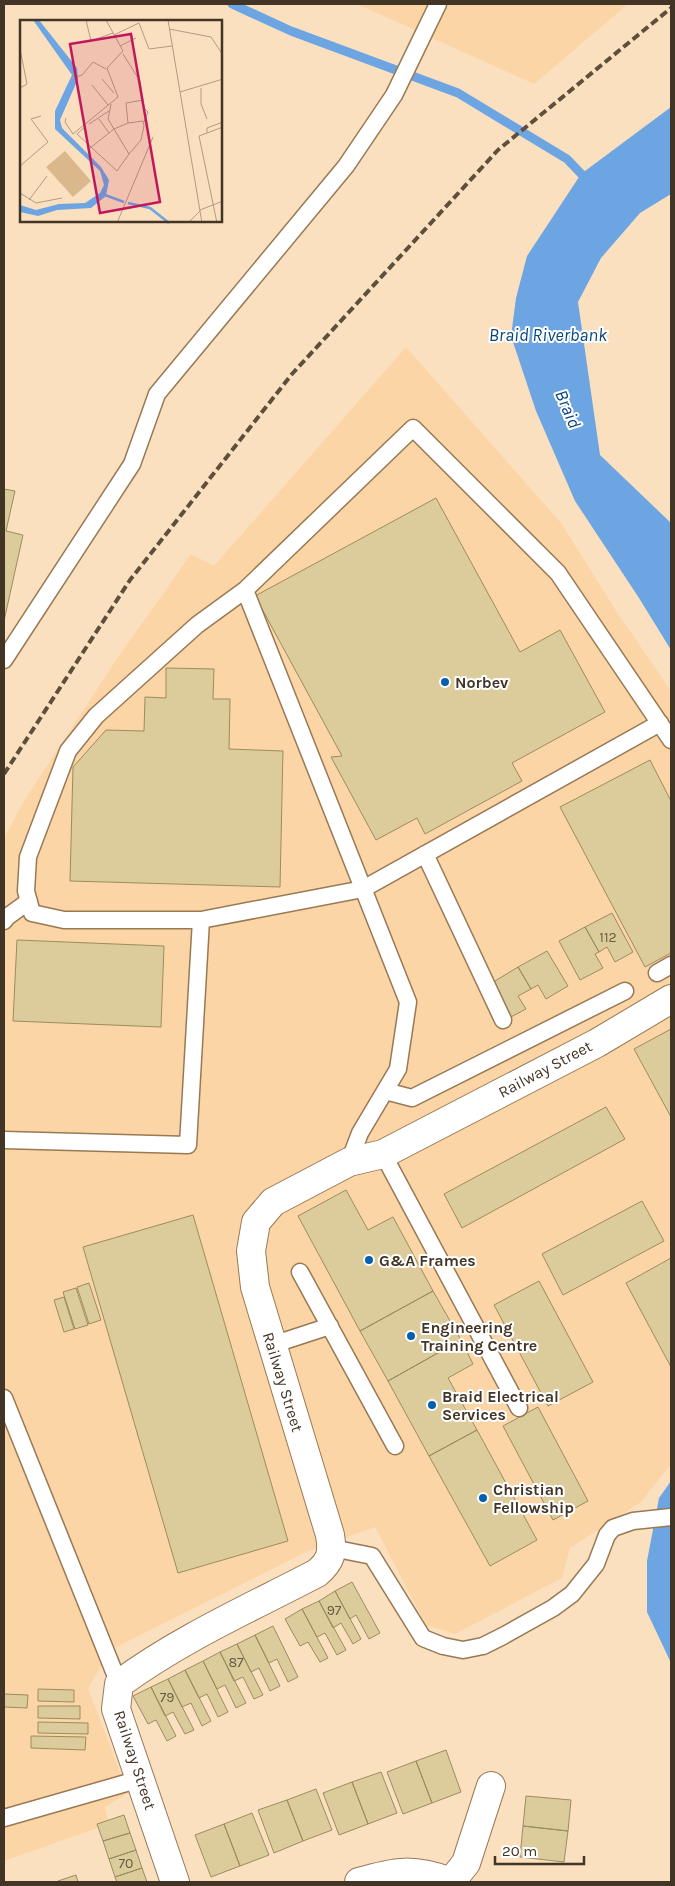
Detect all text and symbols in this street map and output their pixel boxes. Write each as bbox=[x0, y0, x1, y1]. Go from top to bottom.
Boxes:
inset map bbox=[20, 20, 222, 222]
water label: Braid Riverbank bbox=[489, 324, 608, 346]
water label: Braid bbox=[550, 386, 586, 432]
place label: Norbev bbox=[455, 673, 509, 692]
marker: Norbev bbox=[439, 676, 451, 688]
house number: 112 bbox=[599, 929, 617, 946]
street label: Railway Street bbox=[495, 1036, 595, 1102]
place label: G&A Frames bbox=[379, 1251, 476, 1270]
marker: G&A Frames bbox=[363, 1254, 375, 1266]
place label: Engineering Training Centre bbox=[421, 1318, 537, 1355]
street label: Railway Street bbox=[259, 1330, 307, 1434]
marker: Engineering Training Centre bbox=[405, 1330, 417, 1342]
place label: Braid Electrical Services bbox=[442, 1387, 559, 1424]
marker: Braid Electrical Services bbox=[426, 1399, 438, 1411]
place label: Christian Fellowship bbox=[493, 1480, 574, 1517]
marker: Christian Fellowship bbox=[477, 1492, 489, 1504]
house number: 97 bbox=[327, 1602, 342, 1619]
house number: 87 bbox=[228, 1654, 244, 1671]
house number: 79 bbox=[160, 1689, 174, 1706]
street label: Railway Street bbox=[110, 1708, 160, 1812]
scale bar bbox=[495, 1834, 584, 1866]
text: 20 m bbox=[502, 1842, 537, 1860]
house number: 70 bbox=[119, 1855, 133, 1872]

